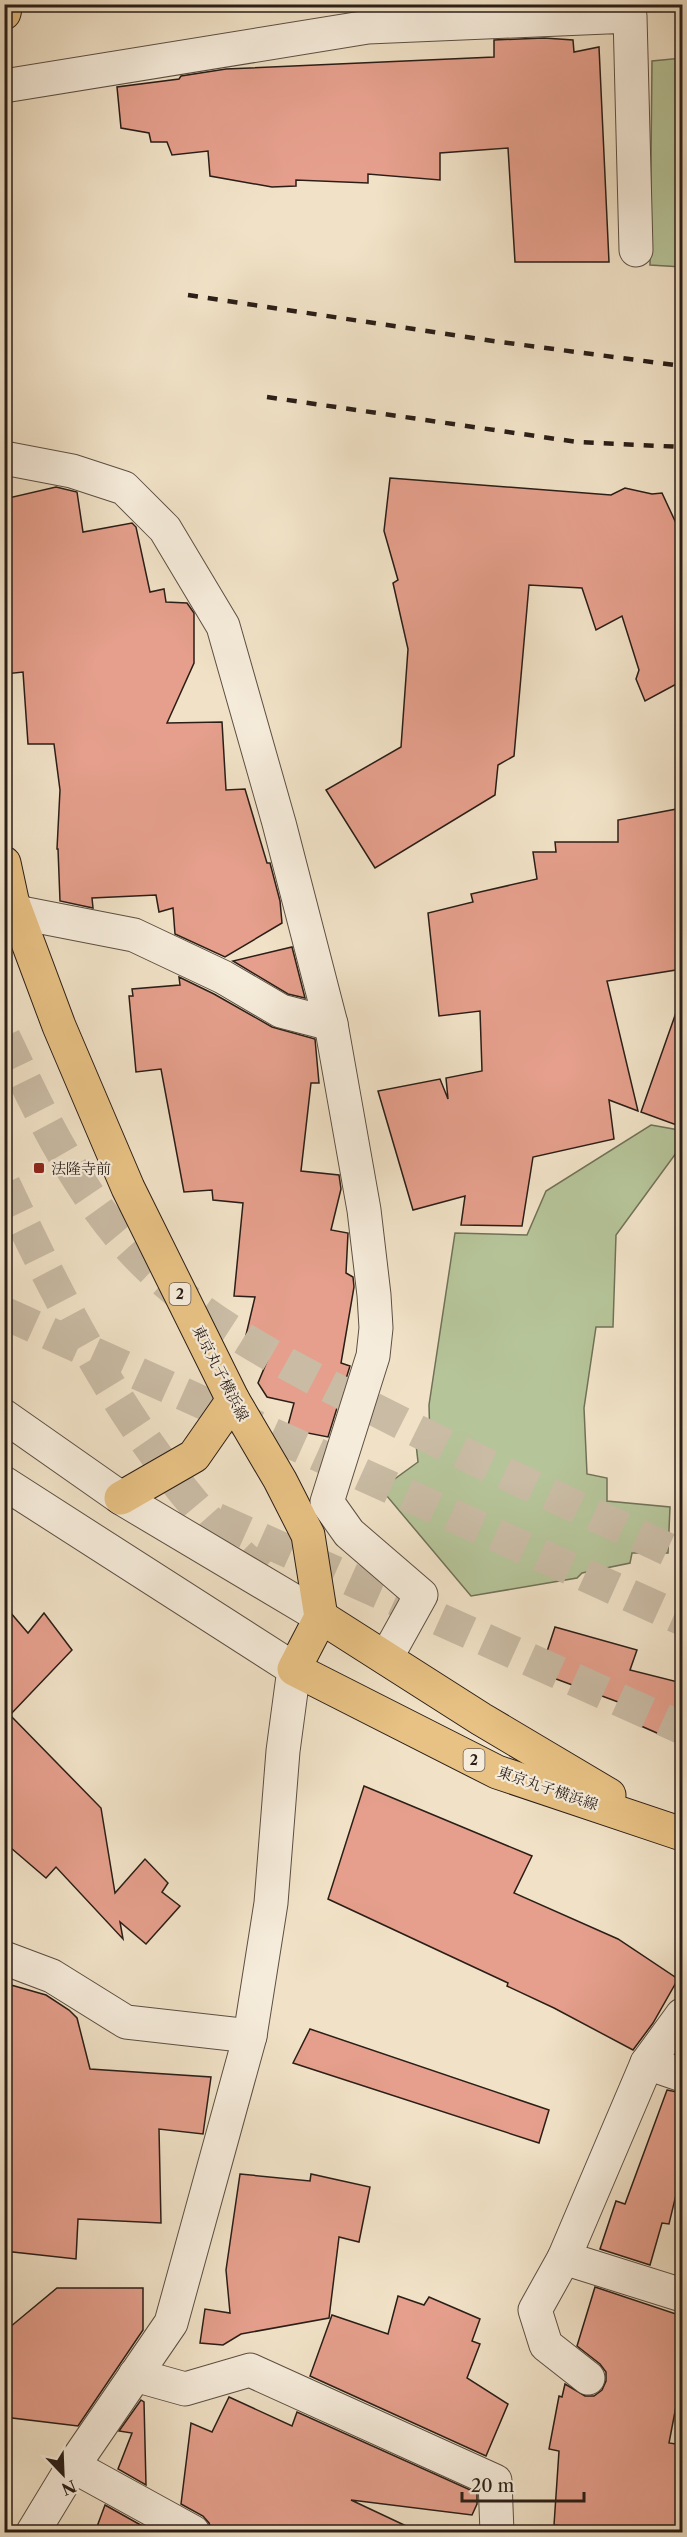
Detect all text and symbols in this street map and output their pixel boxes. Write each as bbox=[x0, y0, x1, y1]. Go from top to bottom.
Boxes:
place label: 法隆寺前 bbox=[51, 1159, 111, 1178]
marker: 法隆寺前 bbox=[32, 1161, 46, 1175]
road number: 2 bbox=[170, 1283, 190, 1305]
street label: 東京丸子横浜線 bbox=[189, 1322, 253, 1424]
road number: 2 bbox=[464, 1749, 484, 1771]
street label: 東京丸子横浜線 bbox=[495, 1762, 601, 1814]
north arrow bbox=[33, 2444, 93, 2504]
scale bar bbox=[462, 2465, 584, 2503]
text: 20 m bbox=[471, 2475, 515, 2497]
text: N bbox=[58, 2476, 79, 2500]

